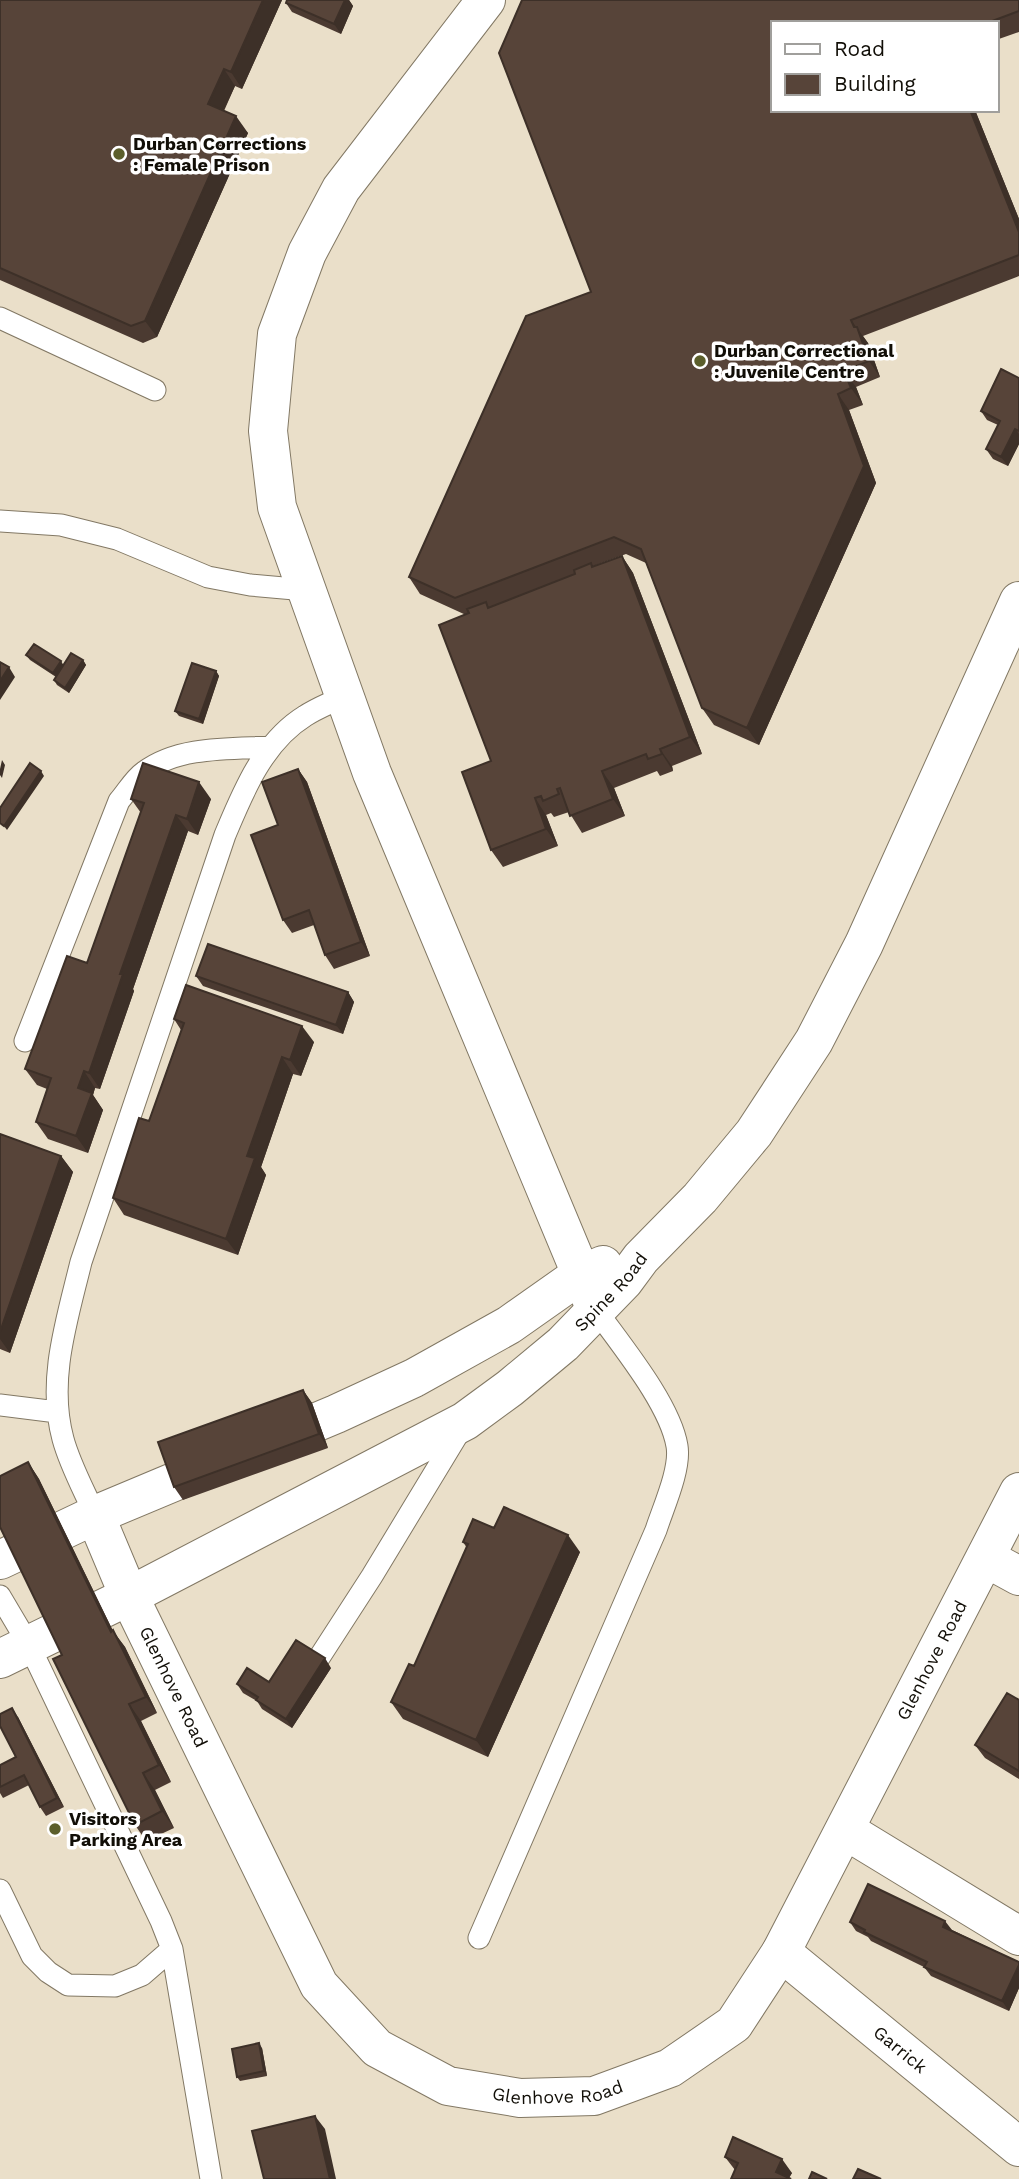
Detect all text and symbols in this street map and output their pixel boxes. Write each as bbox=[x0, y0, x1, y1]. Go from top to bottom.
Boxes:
legend bbox=[771, 21, 998, 112]
text: Road bbox=[834, 36, 885, 61]
text: Building bbox=[834, 71, 916, 96]
place label: Durban Corrections : Female Prison bbox=[133, 133, 307, 175]
marker: Durban Corrections : Female Prison bbox=[111, 146, 127, 162]
place label: Durban Correctional : Juvenile Centre bbox=[714, 340, 894, 382]
marker: Durban Correctional : Juvenile Centre bbox=[692, 353, 708, 369]
street label: Spine Road bbox=[570, 1248, 652, 1336]
street label: Glenhove Road bbox=[892, 1597, 971, 1724]
street label: Glenhove Road bbox=[135, 1623, 212, 1751]
place label: Visitors Parking Area bbox=[69, 1808, 183, 1850]
marker: Visitors Parking Area bbox=[47, 1821, 63, 1837]
street label: Garrick bbox=[869, 2021, 931, 2077]
street label: Glenhove Road bbox=[491, 2075, 626, 2108]

